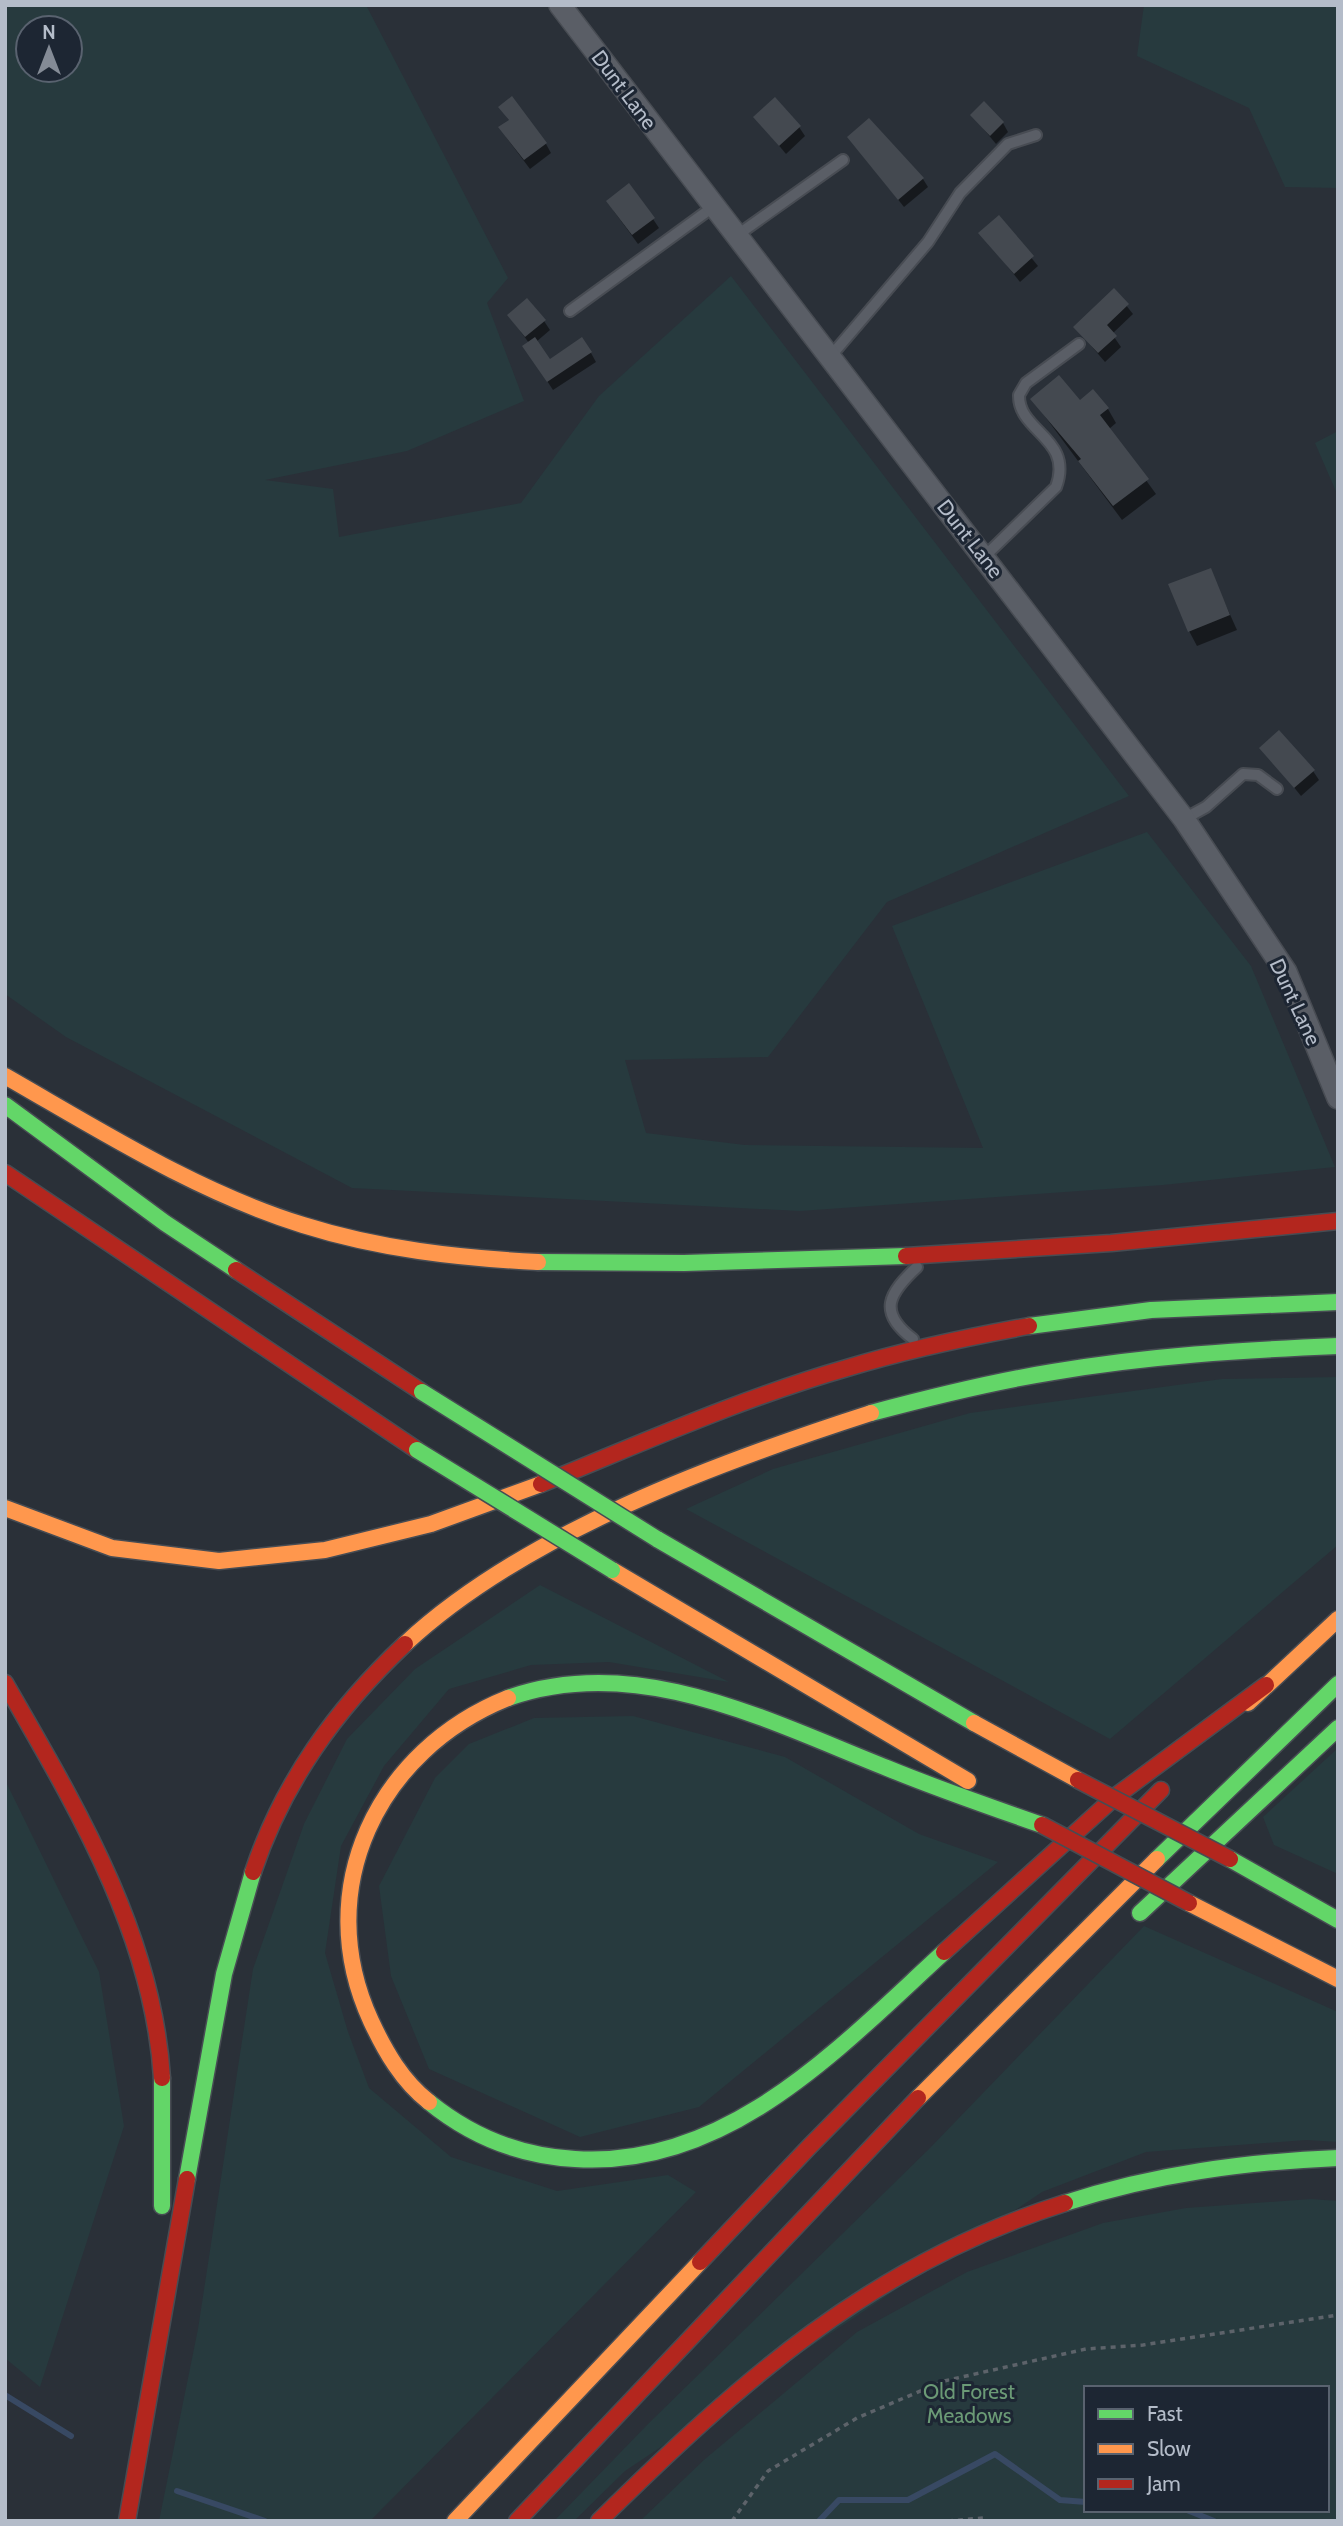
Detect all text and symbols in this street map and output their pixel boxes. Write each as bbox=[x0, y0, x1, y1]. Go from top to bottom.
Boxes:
north arrow bbox=[14, 14, 84, 84]
text: N bbox=[42, 21, 56, 44]
street label: Dunt Lane bbox=[587, 45, 662, 134]
street label: Dunt Lane bbox=[932, 495, 1009, 583]
street label: Dunt Lane bbox=[1265, 955, 1326, 1049]
park label: Old Forest Meadows bbox=[923, 2379, 1015, 2428]
legend bbox=[1084, 2386, 1329, 2512]
text: Fast bbox=[1147, 2401, 1183, 2426]
text: Slow bbox=[1147, 2436, 1191, 2461]
text: Jam bbox=[1146, 2471, 1181, 2496]

